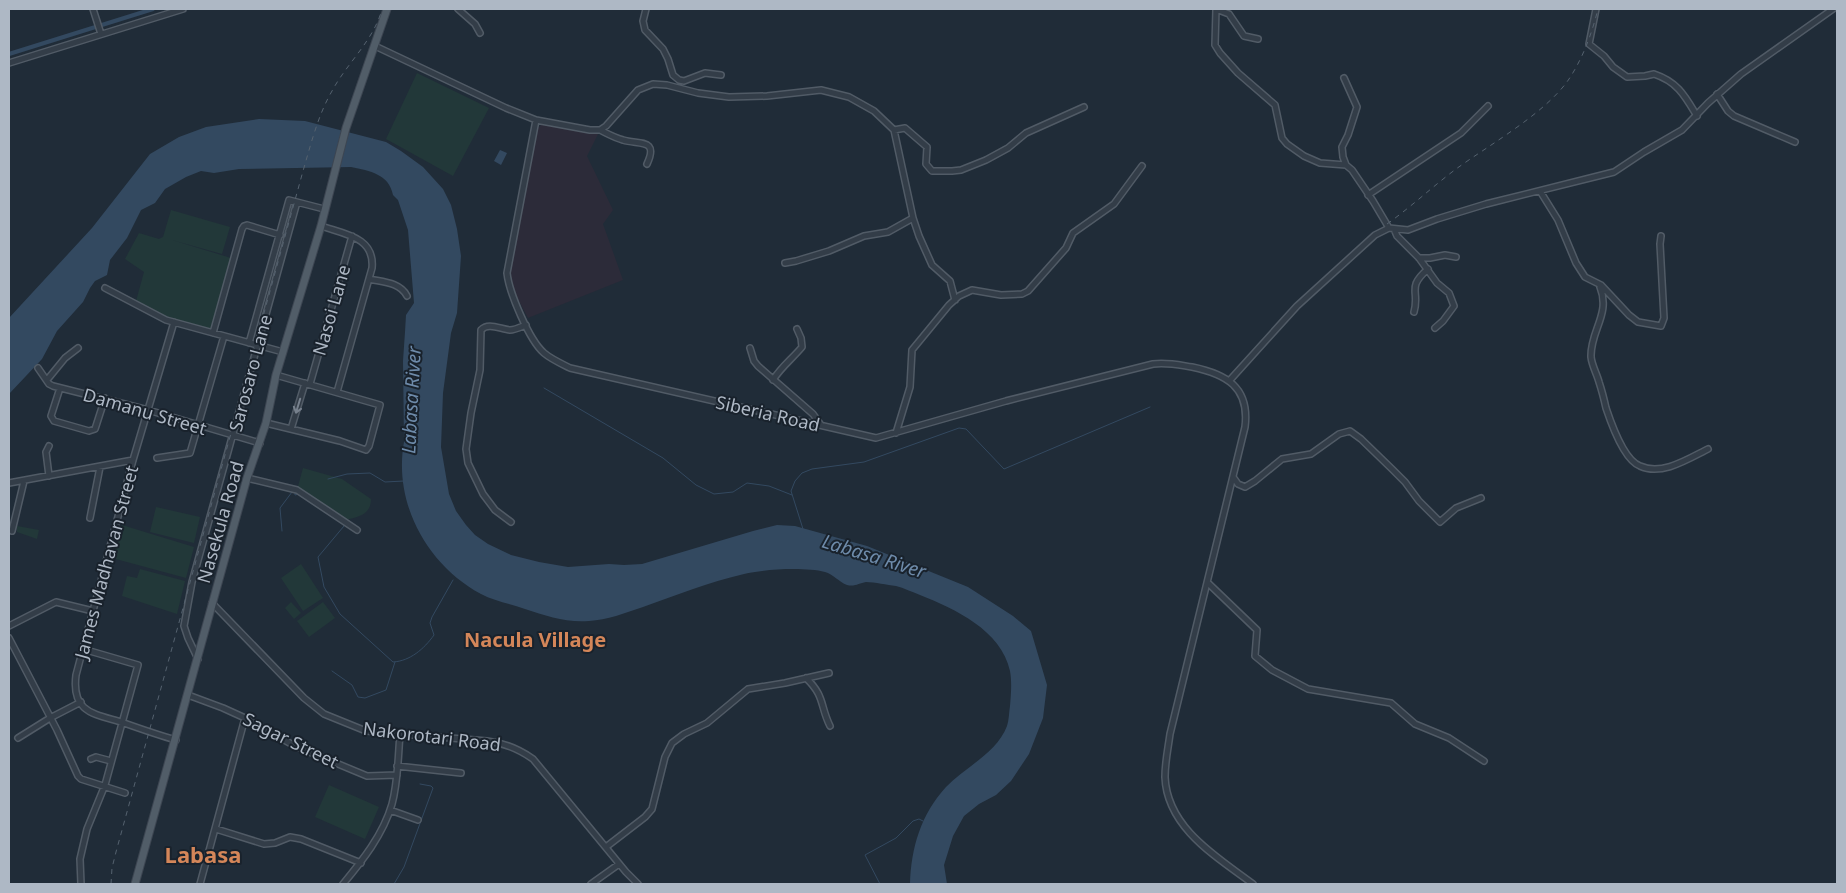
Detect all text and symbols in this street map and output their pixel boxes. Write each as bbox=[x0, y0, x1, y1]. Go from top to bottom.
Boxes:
street label: Nasoi Lane bbox=[307, 262, 355, 358]
street label: Sarosaro Lane bbox=[223, 312, 277, 434]
water label: Labasa River bbox=[395, 344, 427, 454]
street label: Damanu Street bbox=[80, 382, 210, 440]
street label: Siberia Road bbox=[714, 389, 822, 437]
one-way arrow bbox=[293, 397, 303, 413]
street label: Nasekula Road bbox=[191, 458, 249, 586]
street label: James Madhavan Street bbox=[68, 462, 144, 663]
water label: Labasa River bbox=[819, 528, 930, 585]
district label: Nacula Village bbox=[464, 626, 606, 653]
street label: Sagar Street bbox=[239, 707, 343, 774]
street label: Nakorotari Road bbox=[362, 716, 502, 756]
district label: Labasa bbox=[165, 839, 241, 869]

